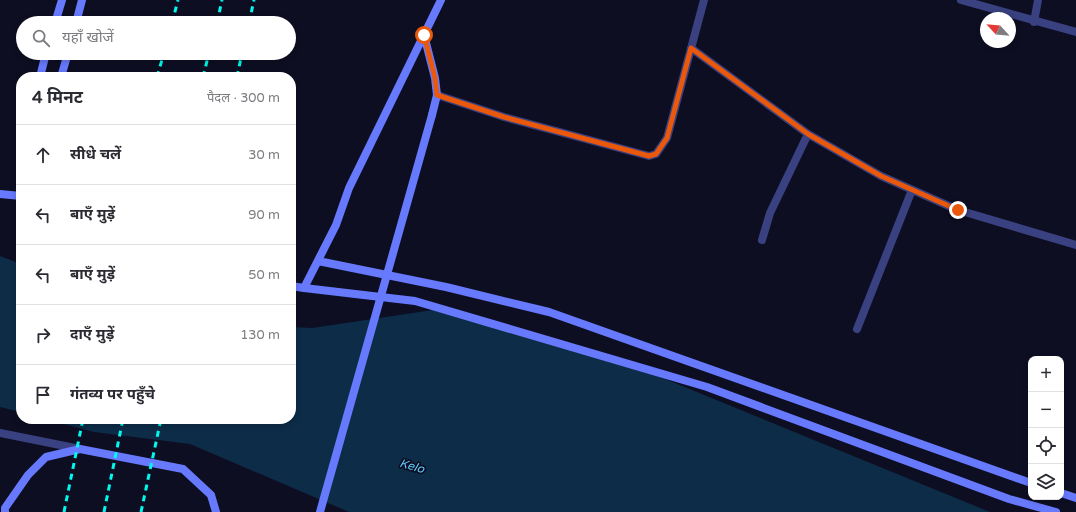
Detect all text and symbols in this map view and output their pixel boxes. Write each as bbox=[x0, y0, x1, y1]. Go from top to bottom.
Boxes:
north arrow bbox=[980, 12, 1016, 48]
search box bbox=[16, 16, 296, 60]
route start bbox=[415, 26, 433, 44]
icon: search bbox=[30, 27, 52, 49]
text: यहाँ खोजें bbox=[62, 28, 114, 46]
text: 4 मिनट bbox=[32, 87, 83, 108]
text: पैदल · 300 m bbox=[207, 90, 280, 106]
icon: ahead bbox=[32, 144, 54, 166]
text: सीधे चलें bbox=[70, 145, 121, 163]
text: 30 m bbox=[248, 147, 280, 163]
route end bbox=[949, 201, 967, 219]
icon: left bbox=[32, 204, 54, 226]
text: बाएँ मुड़ें bbox=[70, 205, 115, 223]
text: 90 m bbox=[248, 207, 280, 223]
icon: left bbox=[32, 264, 54, 286]
text: बाएँ मुड़ें bbox=[70, 265, 115, 283]
text: 50 m bbox=[248, 267, 280, 283]
icon: right bbox=[32, 324, 54, 346]
text: दाएँ मुड़ें bbox=[70, 325, 114, 343]
text: 130 m bbox=[240, 327, 280, 343]
map controls bbox=[1028, 356, 1064, 500]
button: + bbox=[1028, 356, 1064, 392]
icon: arrive bbox=[32, 384, 54, 406]
text: गंतव्य पर पहुँचे bbox=[70, 385, 155, 403]
button: − bbox=[1028, 392, 1064, 428]
button: locate bbox=[1028, 428, 1064, 464]
water label: Kelo bbox=[398, 456, 427, 476]
button: layers bbox=[1028, 464, 1064, 500]

